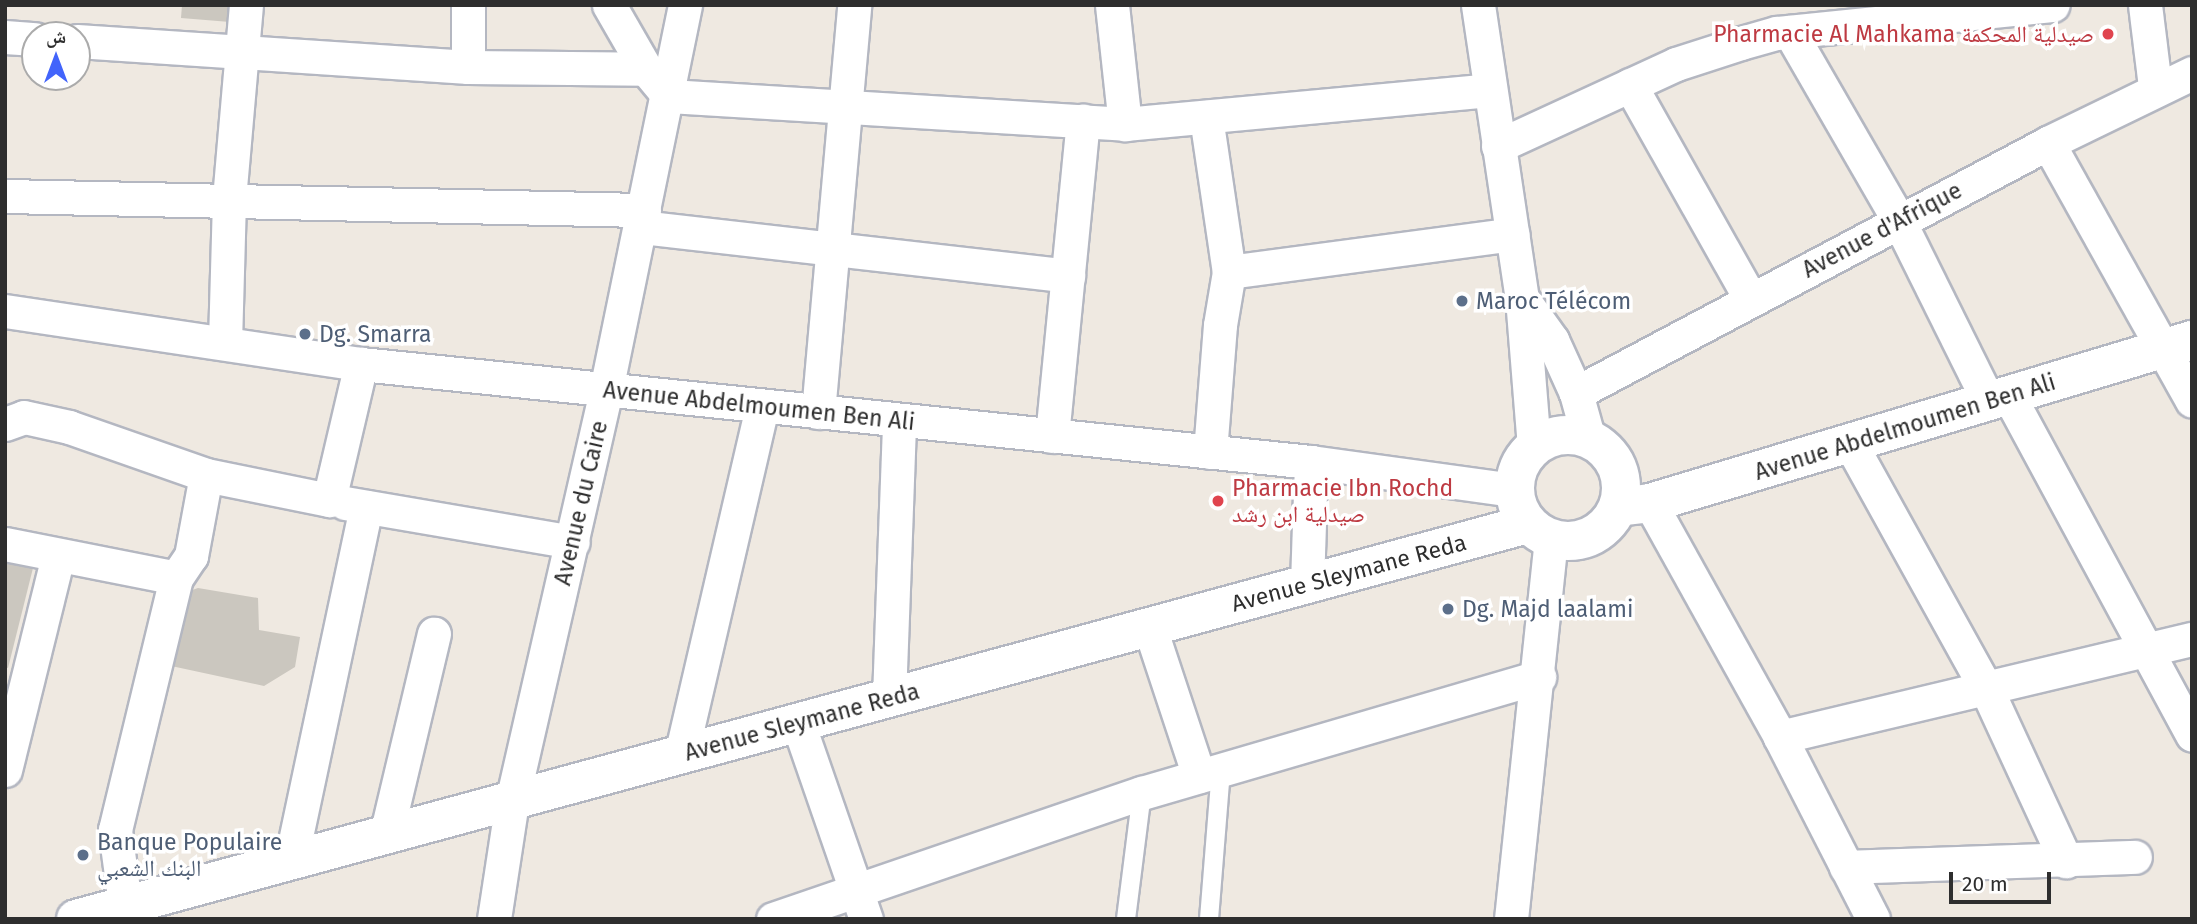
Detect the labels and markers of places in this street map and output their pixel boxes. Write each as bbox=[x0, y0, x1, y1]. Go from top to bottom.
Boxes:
place label: Pharmacie Al Mahkama صيدلية المحكمة bbox=[1713, 20, 2094, 48]
marker: Pharmacie Al Mahkama صيدلية المحكمة bbox=[2100, 26, 2116, 42]
place label: Maroc Télécom bbox=[1476, 287, 1631, 315]
marker: Maroc Télécom bbox=[1454, 293, 1470, 309]
place label: Dg. Smarra bbox=[319, 320, 432, 348]
marker: Dg. Smarra bbox=[297, 326, 313, 342]
place label: Pharmacie Ibn Rochd صيدلية ابن رشد bbox=[1232, 474, 1453, 528]
marker: Pharmacie Ibn Rochd صيدلية ابن رشد bbox=[1210, 493, 1226, 509]
place label: Dg. Majd laalami bbox=[1462, 595, 1633, 623]
marker: Dg. Majd laalami bbox=[1440, 601, 1456, 617]
place label: Banque Populaire البنك الشعبي bbox=[97, 828, 282, 882]
marker: Banque Populaire البنك الشعبي bbox=[75, 847, 91, 863]

